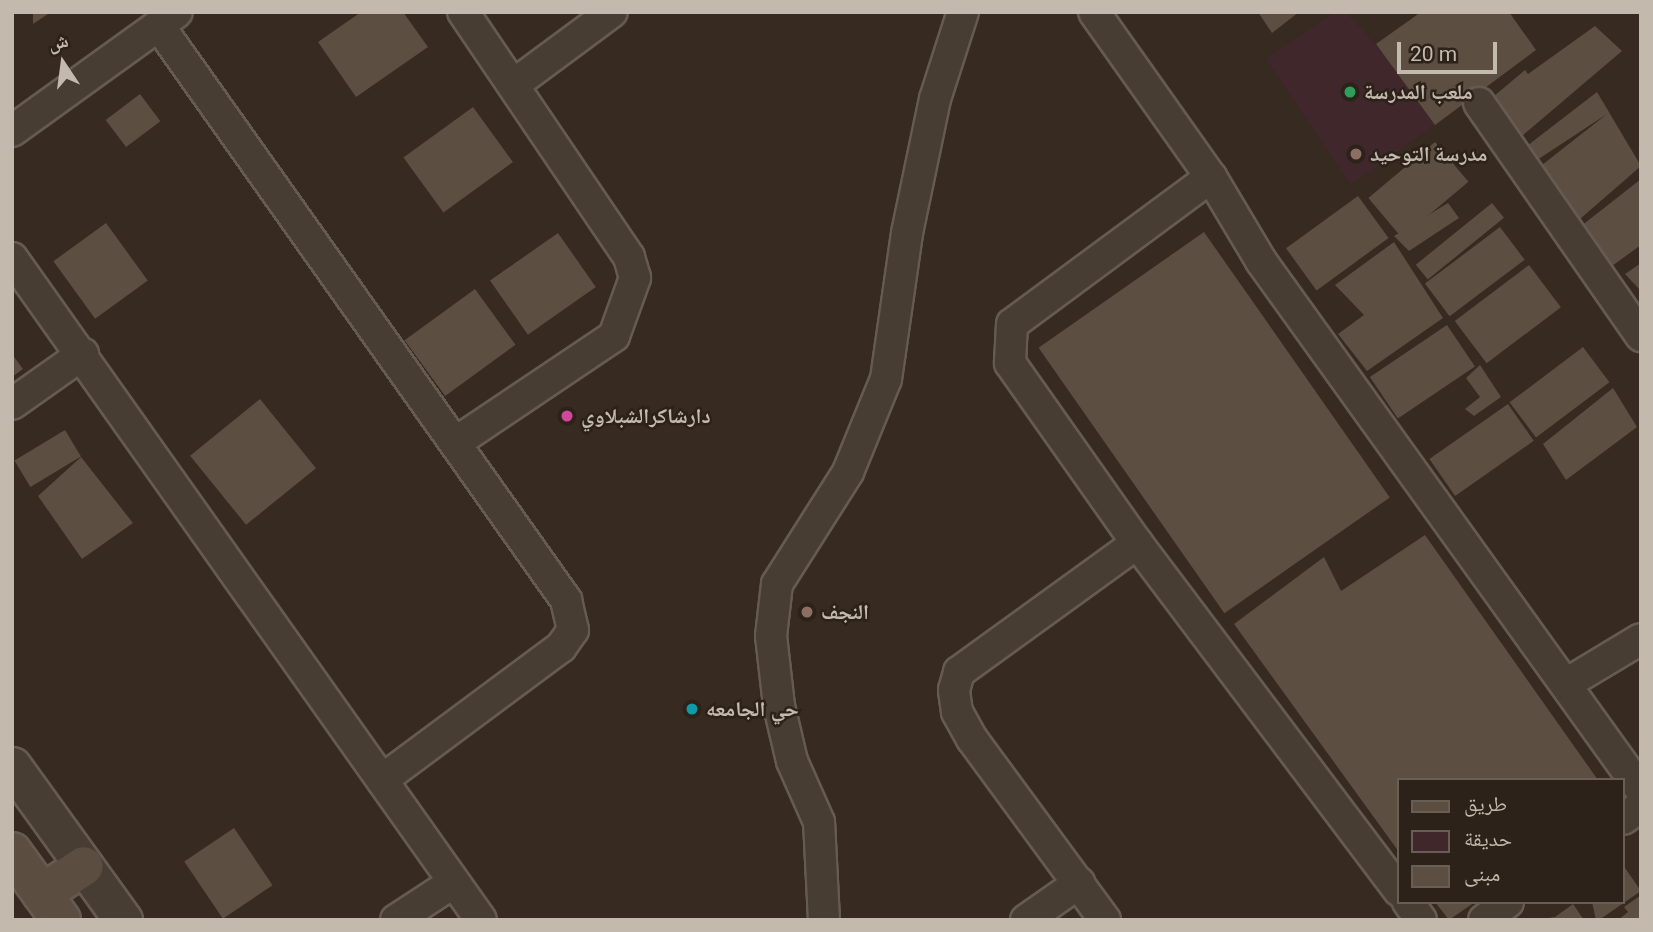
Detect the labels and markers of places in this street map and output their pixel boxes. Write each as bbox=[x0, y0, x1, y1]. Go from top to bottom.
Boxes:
place label: ملعب المدرسة bbox=[1364, 79, 1473, 105]
marker: ملعب المدرسة bbox=[1342, 84, 1358, 100]
place label: مدرسة التوحيد bbox=[1370, 141, 1487, 167]
marker: مدرسة التوحيد bbox=[1348, 146, 1364, 162]
place label: دارشاكرالشبلاوي bbox=[581, 403, 711, 429]
marker: دارشاكرالشبلاوي bbox=[559, 408, 575, 424]
place label: النجف bbox=[821, 599, 869, 625]
marker: النجف bbox=[799, 604, 815, 620]
place label: حي الجامعه bbox=[706, 696, 799, 722]
marker: حي الجامعه bbox=[684, 701, 700, 717]

